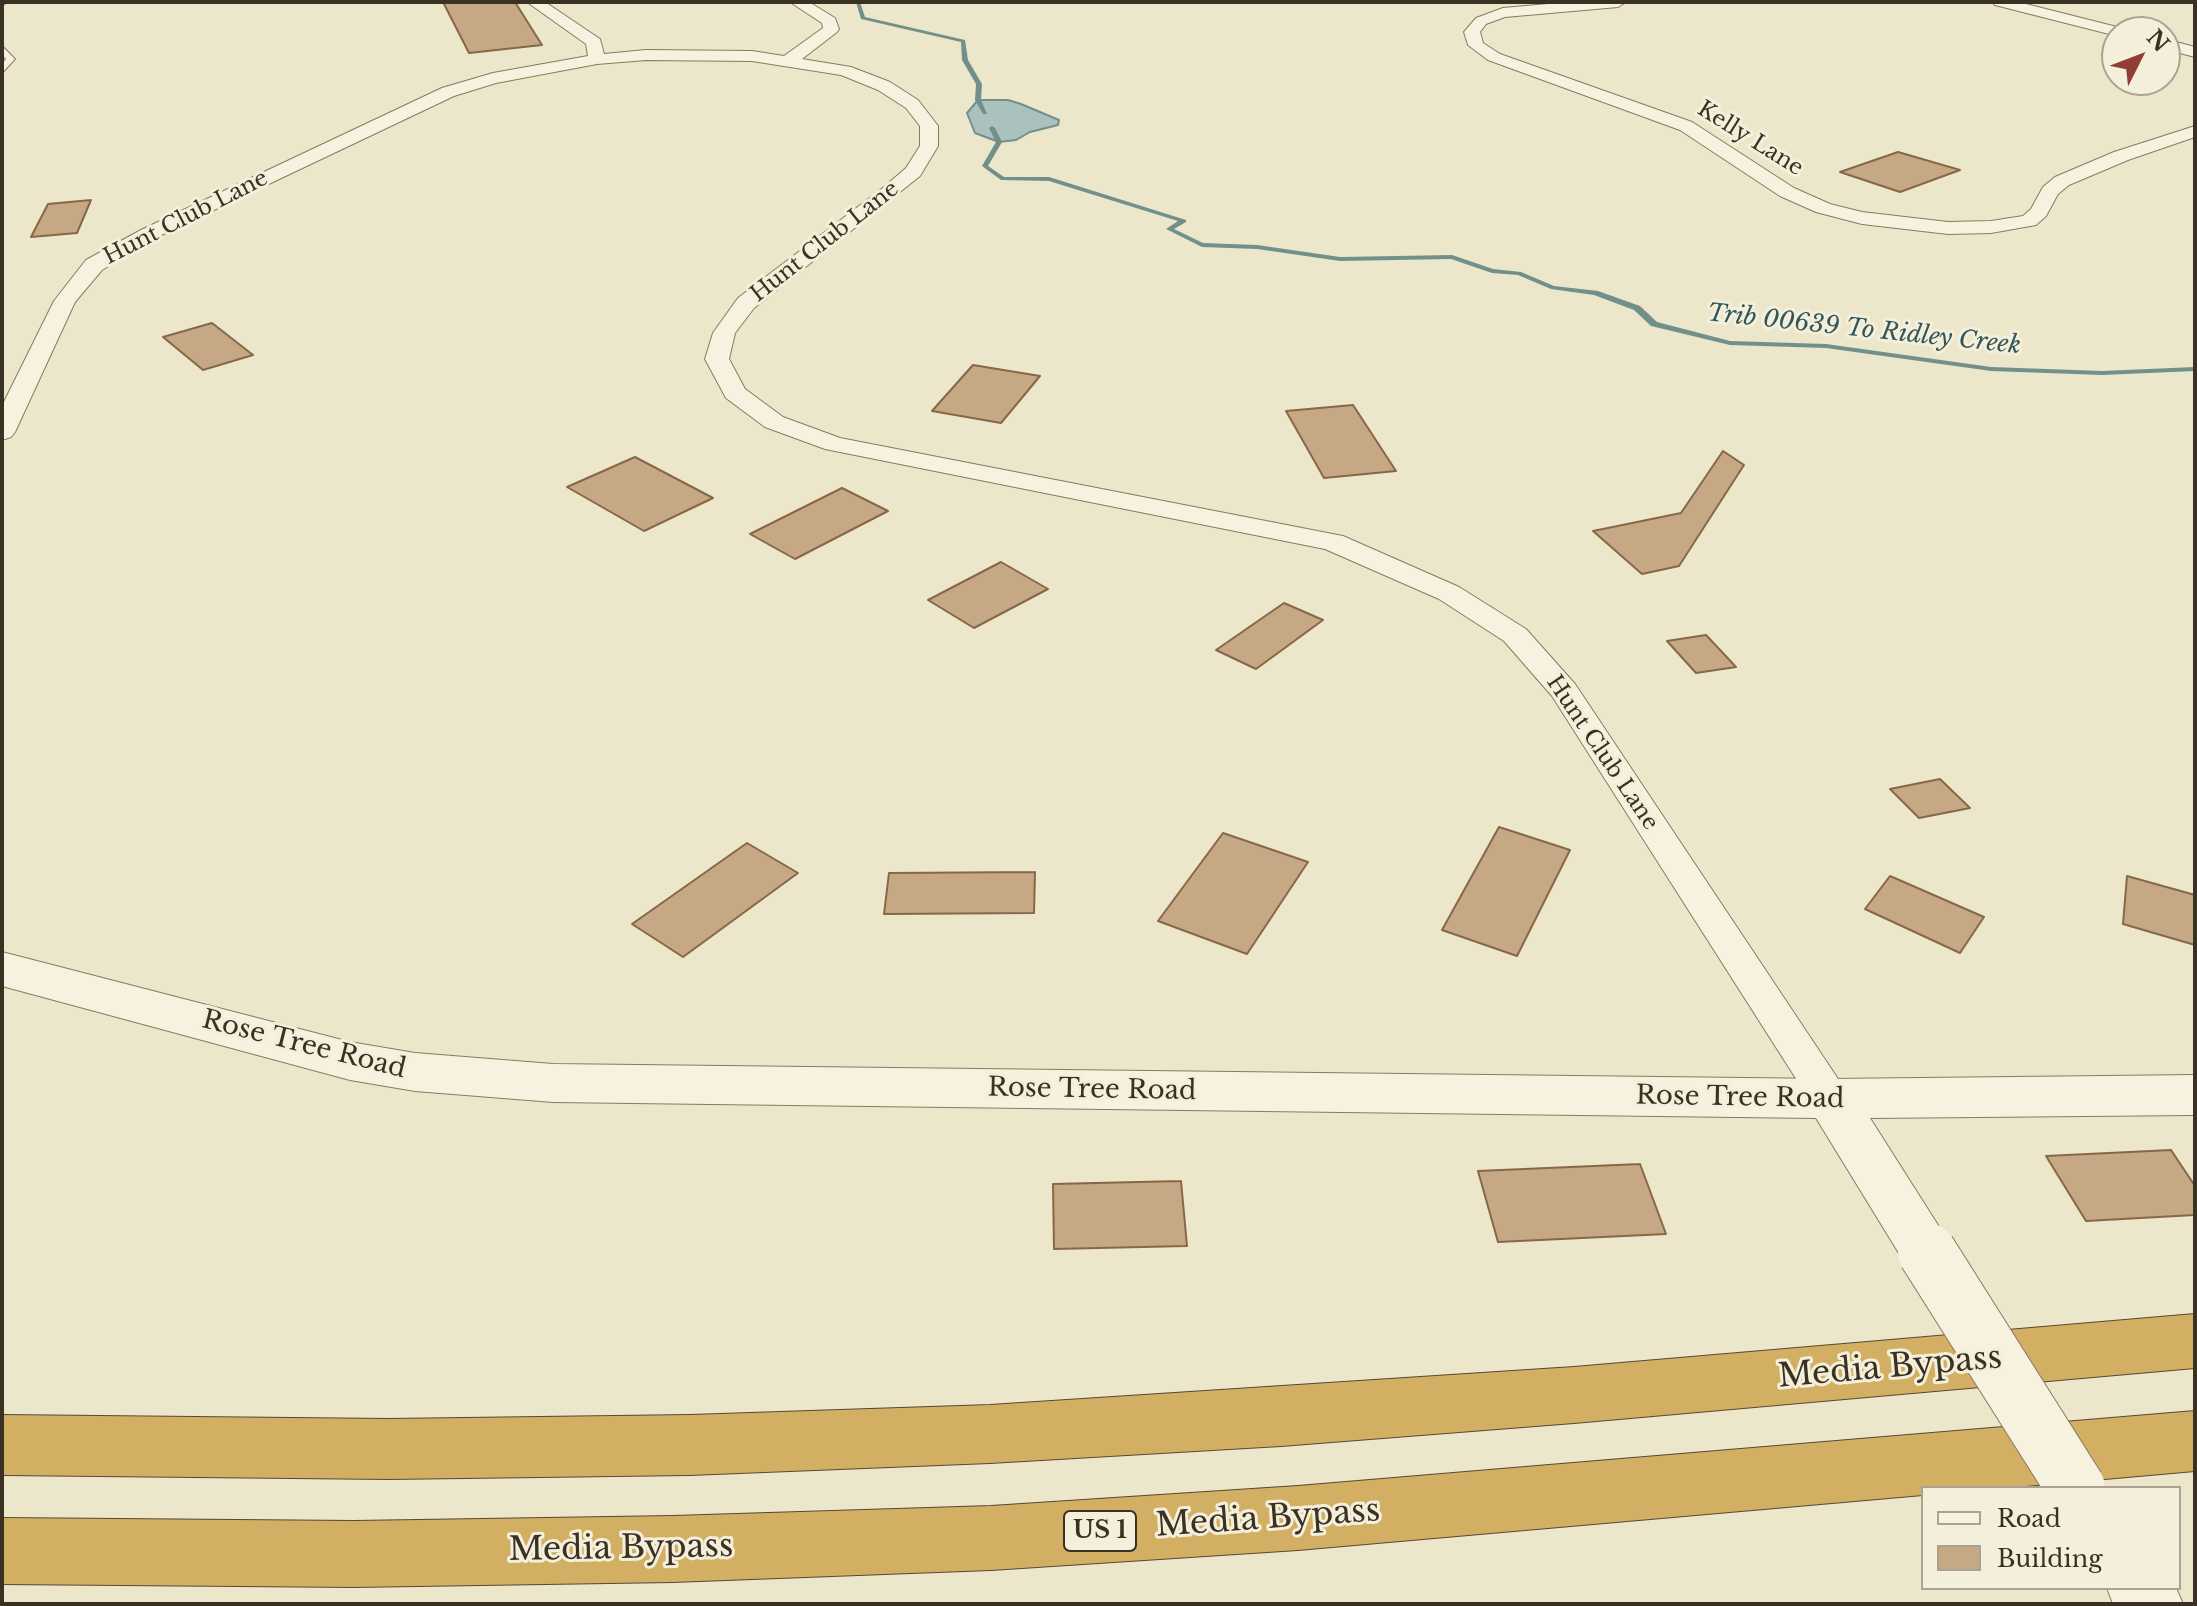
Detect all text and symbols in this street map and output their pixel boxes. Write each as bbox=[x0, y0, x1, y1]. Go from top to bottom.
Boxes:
north arrow bbox=[2101, 16, 2181, 96]
text: N bbox=[2141, 24, 2175, 58]
street label: Kelly Lane bbox=[1692, 96, 1808, 182]
street label: Hunt Club Lane bbox=[100, 165, 272, 271]
street label: Hunt Club Lane bbox=[746, 176, 904, 308]
water label: Trib 00639 To Ridley Creek bbox=[1706, 299, 2022, 361]
street label: Hunt Club Lane bbox=[1541, 671, 1663, 835]
street label: Rose Tree Road bbox=[199, 1005, 409, 1085]
street label: Rose Tree Road bbox=[987, 1073, 1197, 1107]
street label: Rose Tree Road bbox=[1635, 1081, 1845, 1115]
street label: Media Bypass bbox=[1776, 1339, 2004, 1397]
legend bbox=[1921, 1486, 2181, 1590]
street label: Media Bypass bbox=[1155, 1492, 1381, 1546]
text: Road bbox=[1997, 1504, 2061, 1533]
road number: US 1 bbox=[1064, 1511, 1136, 1551]
street label: Media Bypass bbox=[508, 1528, 734, 1570]
text: Building bbox=[1997, 1544, 2103, 1573]

